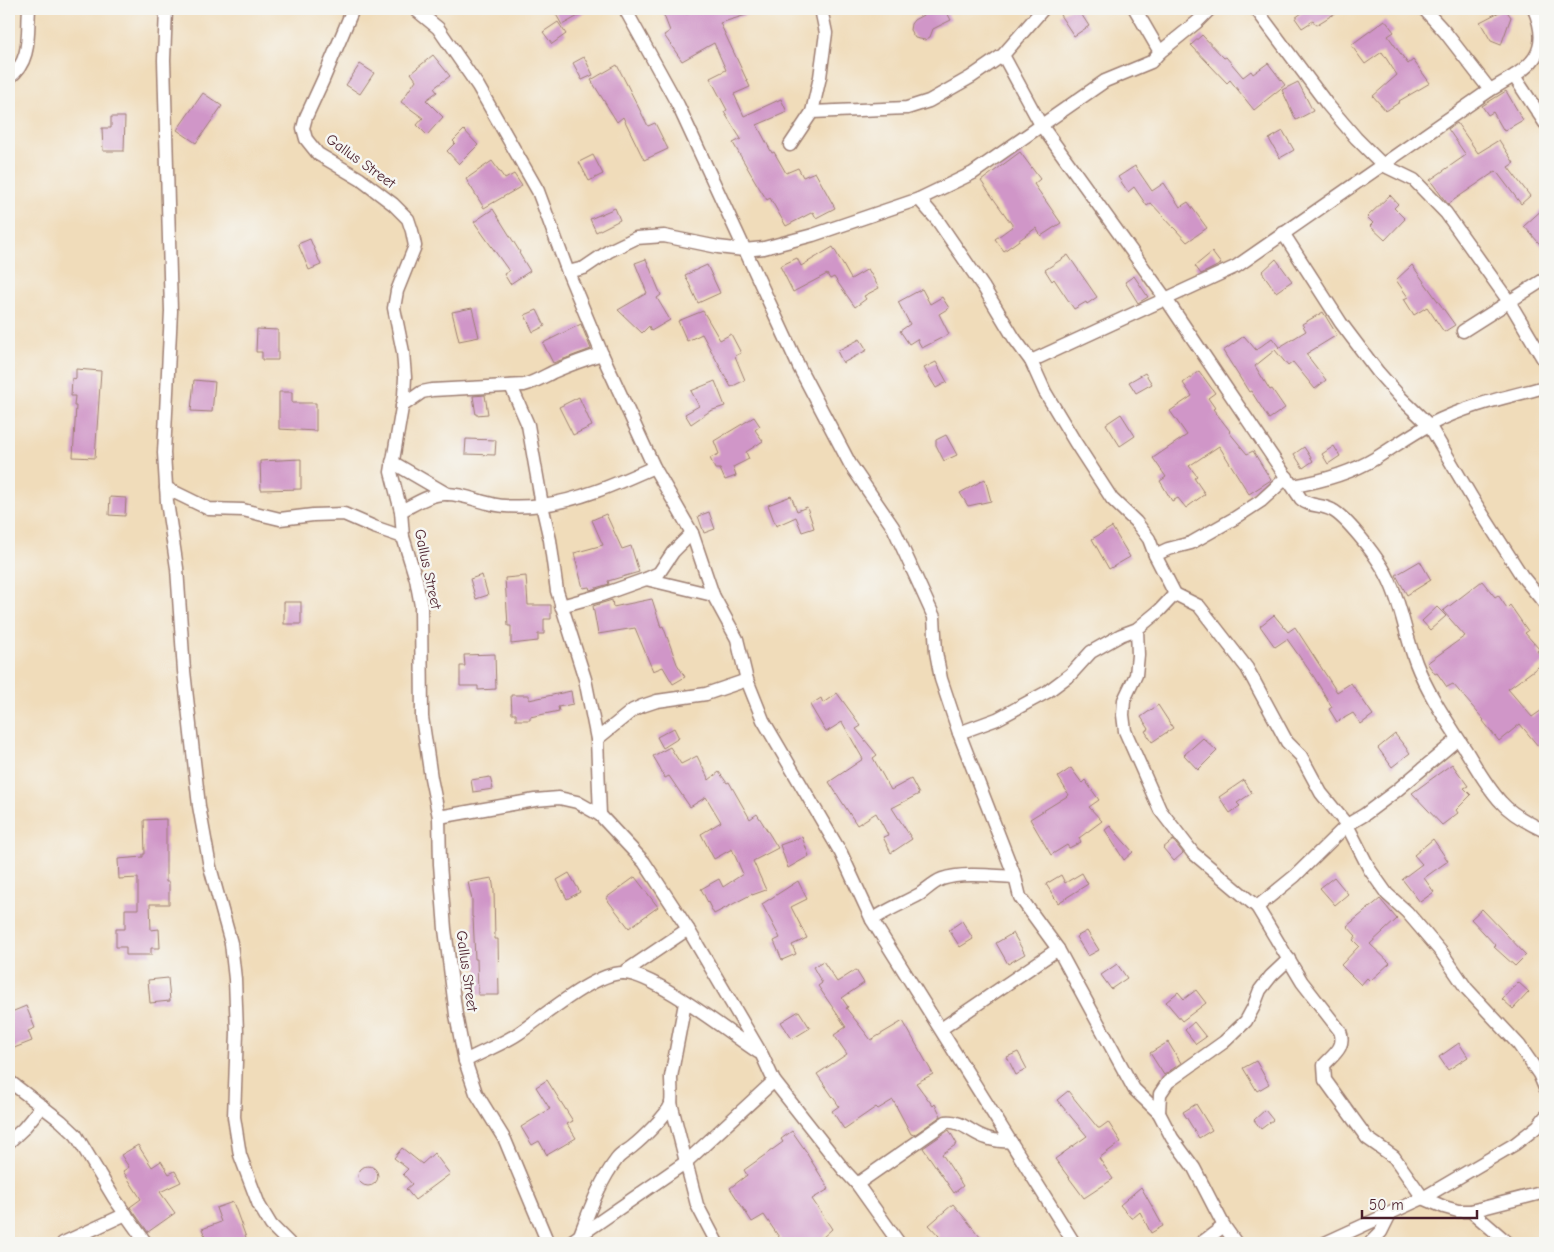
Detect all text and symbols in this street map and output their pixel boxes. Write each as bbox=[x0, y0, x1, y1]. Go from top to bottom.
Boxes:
street label: Gallus Street bbox=[323, 130, 400, 193]
street label: Gallus Street bbox=[411, 527, 445, 611]
street label: Gallus Street bbox=[452, 929, 482, 1013]
scale bar bbox=[1362, 1187, 1476, 1219]
text: 50 m bbox=[1369, 1196, 1404, 1214]

